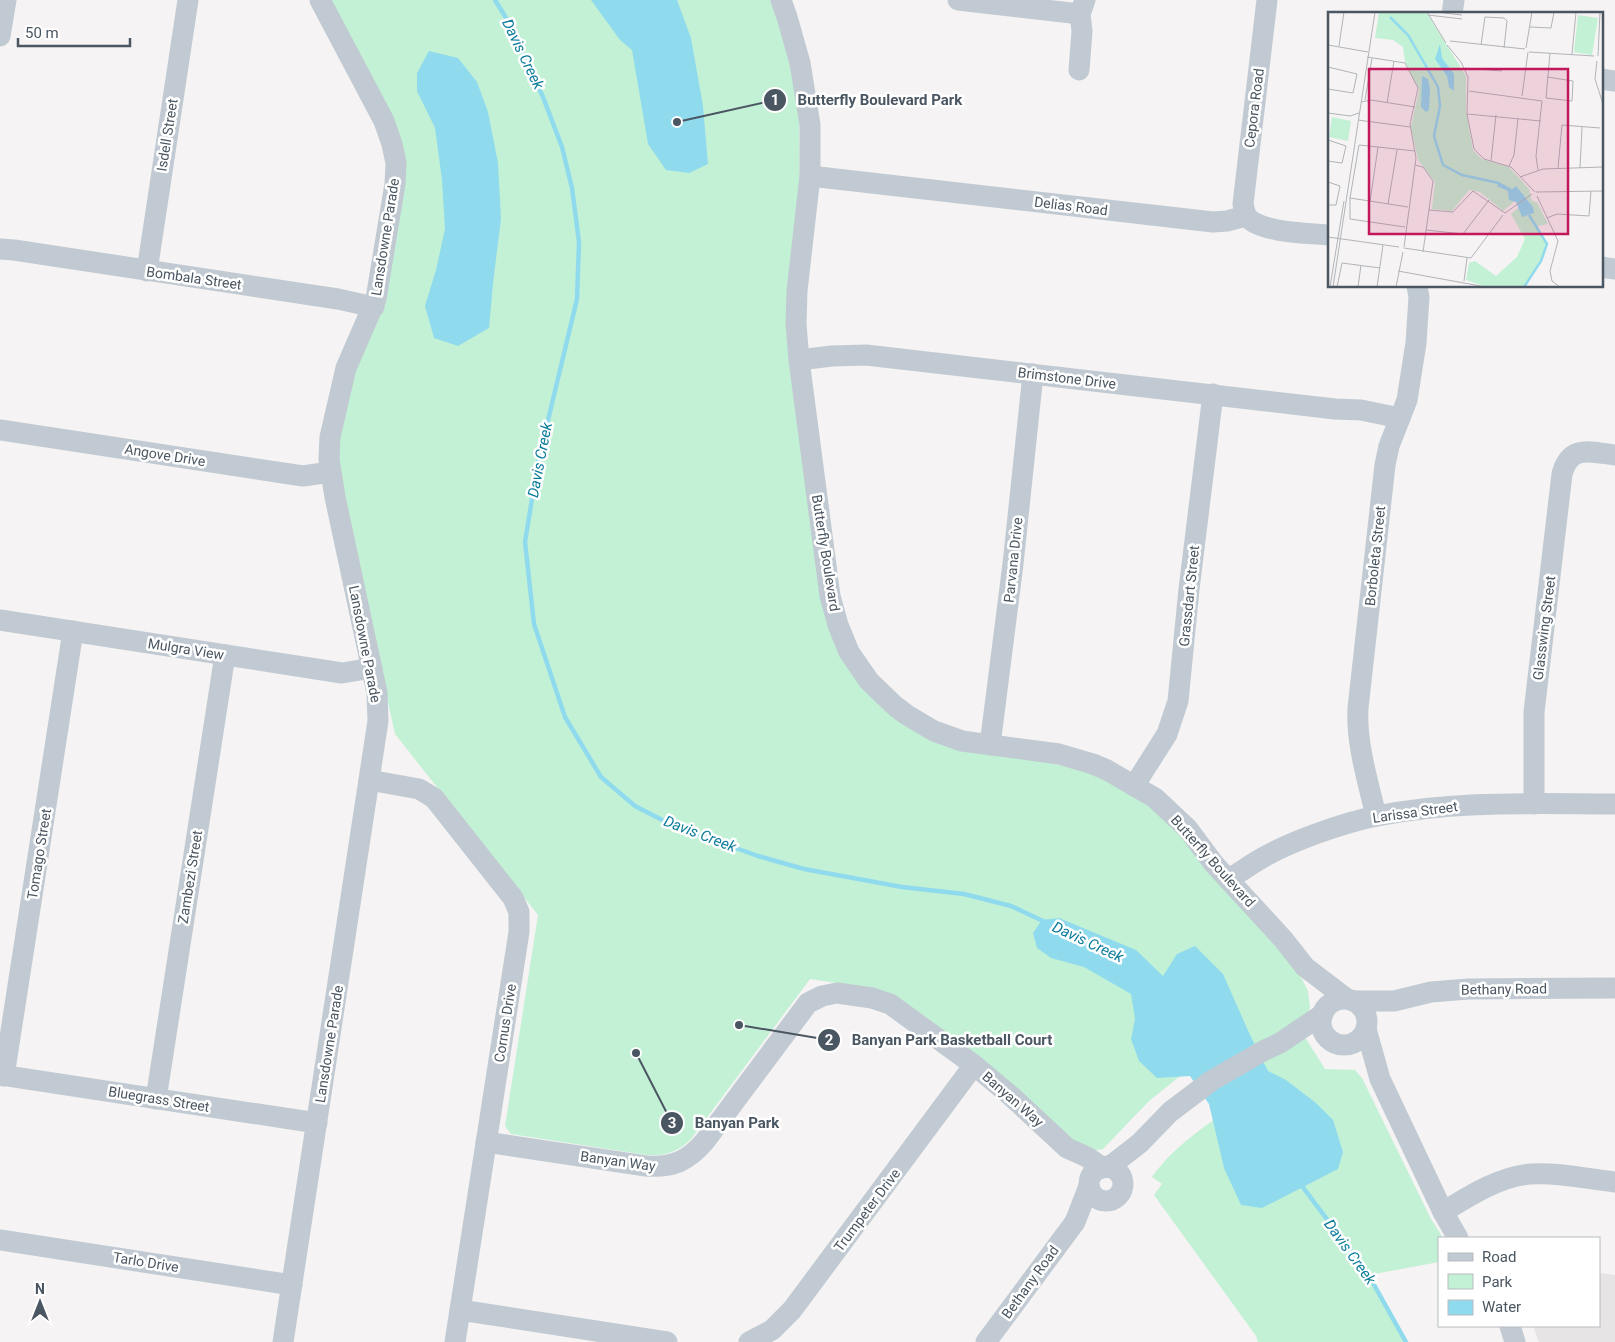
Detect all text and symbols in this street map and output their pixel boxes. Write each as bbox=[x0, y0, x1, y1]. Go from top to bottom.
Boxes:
inset map bbox=[1328, 12, 1602, 288]
scale bar bbox=[18, 15, 130, 47]
water label: Davis Creek bbox=[498, 16, 548, 93]
text: 50 m bbox=[25, 24, 59, 42]
street label: Cepora Road bbox=[1241, 67, 1267, 149]
callout: Butterfly Boulevard Park bbox=[762, 85, 972, 115]
text: 1 bbox=[771, 91, 779, 109]
text: Butterfly Boulevard Park bbox=[798, 91, 963, 109]
street label: Isdell Street bbox=[153, 97, 181, 173]
street label: Lansdowne Parade bbox=[368, 177, 402, 297]
street label: Delias Road bbox=[1033, 194, 1109, 218]
street label: Bombala Street bbox=[145, 263, 243, 293]
street label: Brimstone Drive bbox=[1017, 364, 1117, 392]
water label: Davis Creek bbox=[524, 420, 556, 499]
street label: Angove Drive bbox=[123, 441, 207, 469]
street label: Butterfly Boulevard bbox=[809, 494, 843, 612]
street label: Borboleta Street bbox=[1362, 505, 1388, 607]
street label: Parvana Drive bbox=[1001, 516, 1025, 604]
street label: Grassdart Street bbox=[1176, 544, 1202, 647]
street label: Glasswing Street bbox=[1530, 575, 1558, 681]
street label: Lansdowne Parade bbox=[346, 584, 384, 704]
street label: Mulgra View bbox=[147, 635, 226, 663]
street label: Larissa Street bbox=[1371, 798, 1459, 826]
street label: Tomago Street bbox=[24, 807, 54, 901]
water label: Davis Creek bbox=[661, 812, 739, 856]
street label: Butterfly Boulevard bbox=[1168, 812, 1258, 910]
street label: Zambezi Street bbox=[175, 829, 205, 925]
water label: Davis Creek bbox=[1050, 918, 1127, 967]
street label: Bethany Road bbox=[1461, 980, 1547, 998]
street label: Cornus Drive bbox=[491, 983, 519, 1063]
street label: Lansdowne Parade bbox=[312, 984, 346, 1104]
callout: Banyan Park Basketball Court bbox=[817, 1025, 1063, 1055]
text: 2 bbox=[825, 1031, 834, 1049]
text: Banyan Park Basketball Court bbox=[852, 1031, 1052, 1049]
street label: Banyan Way bbox=[979, 1068, 1047, 1130]
street label: Bluegrass Street bbox=[107, 1083, 211, 1115]
callout: Banyan Park bbox=[660, 1108, 789, 1138]
text: 3 bbox=[668, 1114, 676, 1132]
text: Banyan Park bbox=[695, 1114, 780, 1132]
street label: Banyan Way bbox=[579, 1148, 657, 1174]
street label: Trumpeter Drive bbox=[831, 1165, 903, 1255]
water label: Davis Creek bbox=[1320, 1216, 1380, 1289]
legend bbox=[1438, 1237, 1600, 1327]
street label: Bethany Road bbox=[998, 1243, 1062, 1321]
text: Road bbox=[1482, 1248, 1516, 1266]
street label: Tarlo Drive bbox=[112, 1249, 180, 1275]
text: Park bbox=[1482, 1273, 1513, 1291]
north arrow bbox=[15, 1277, 65, 1327]
text: N bbox=[35, 1281, 45, 1297]
text: Water bbox=[1482, 1298, 1521, 1316]

